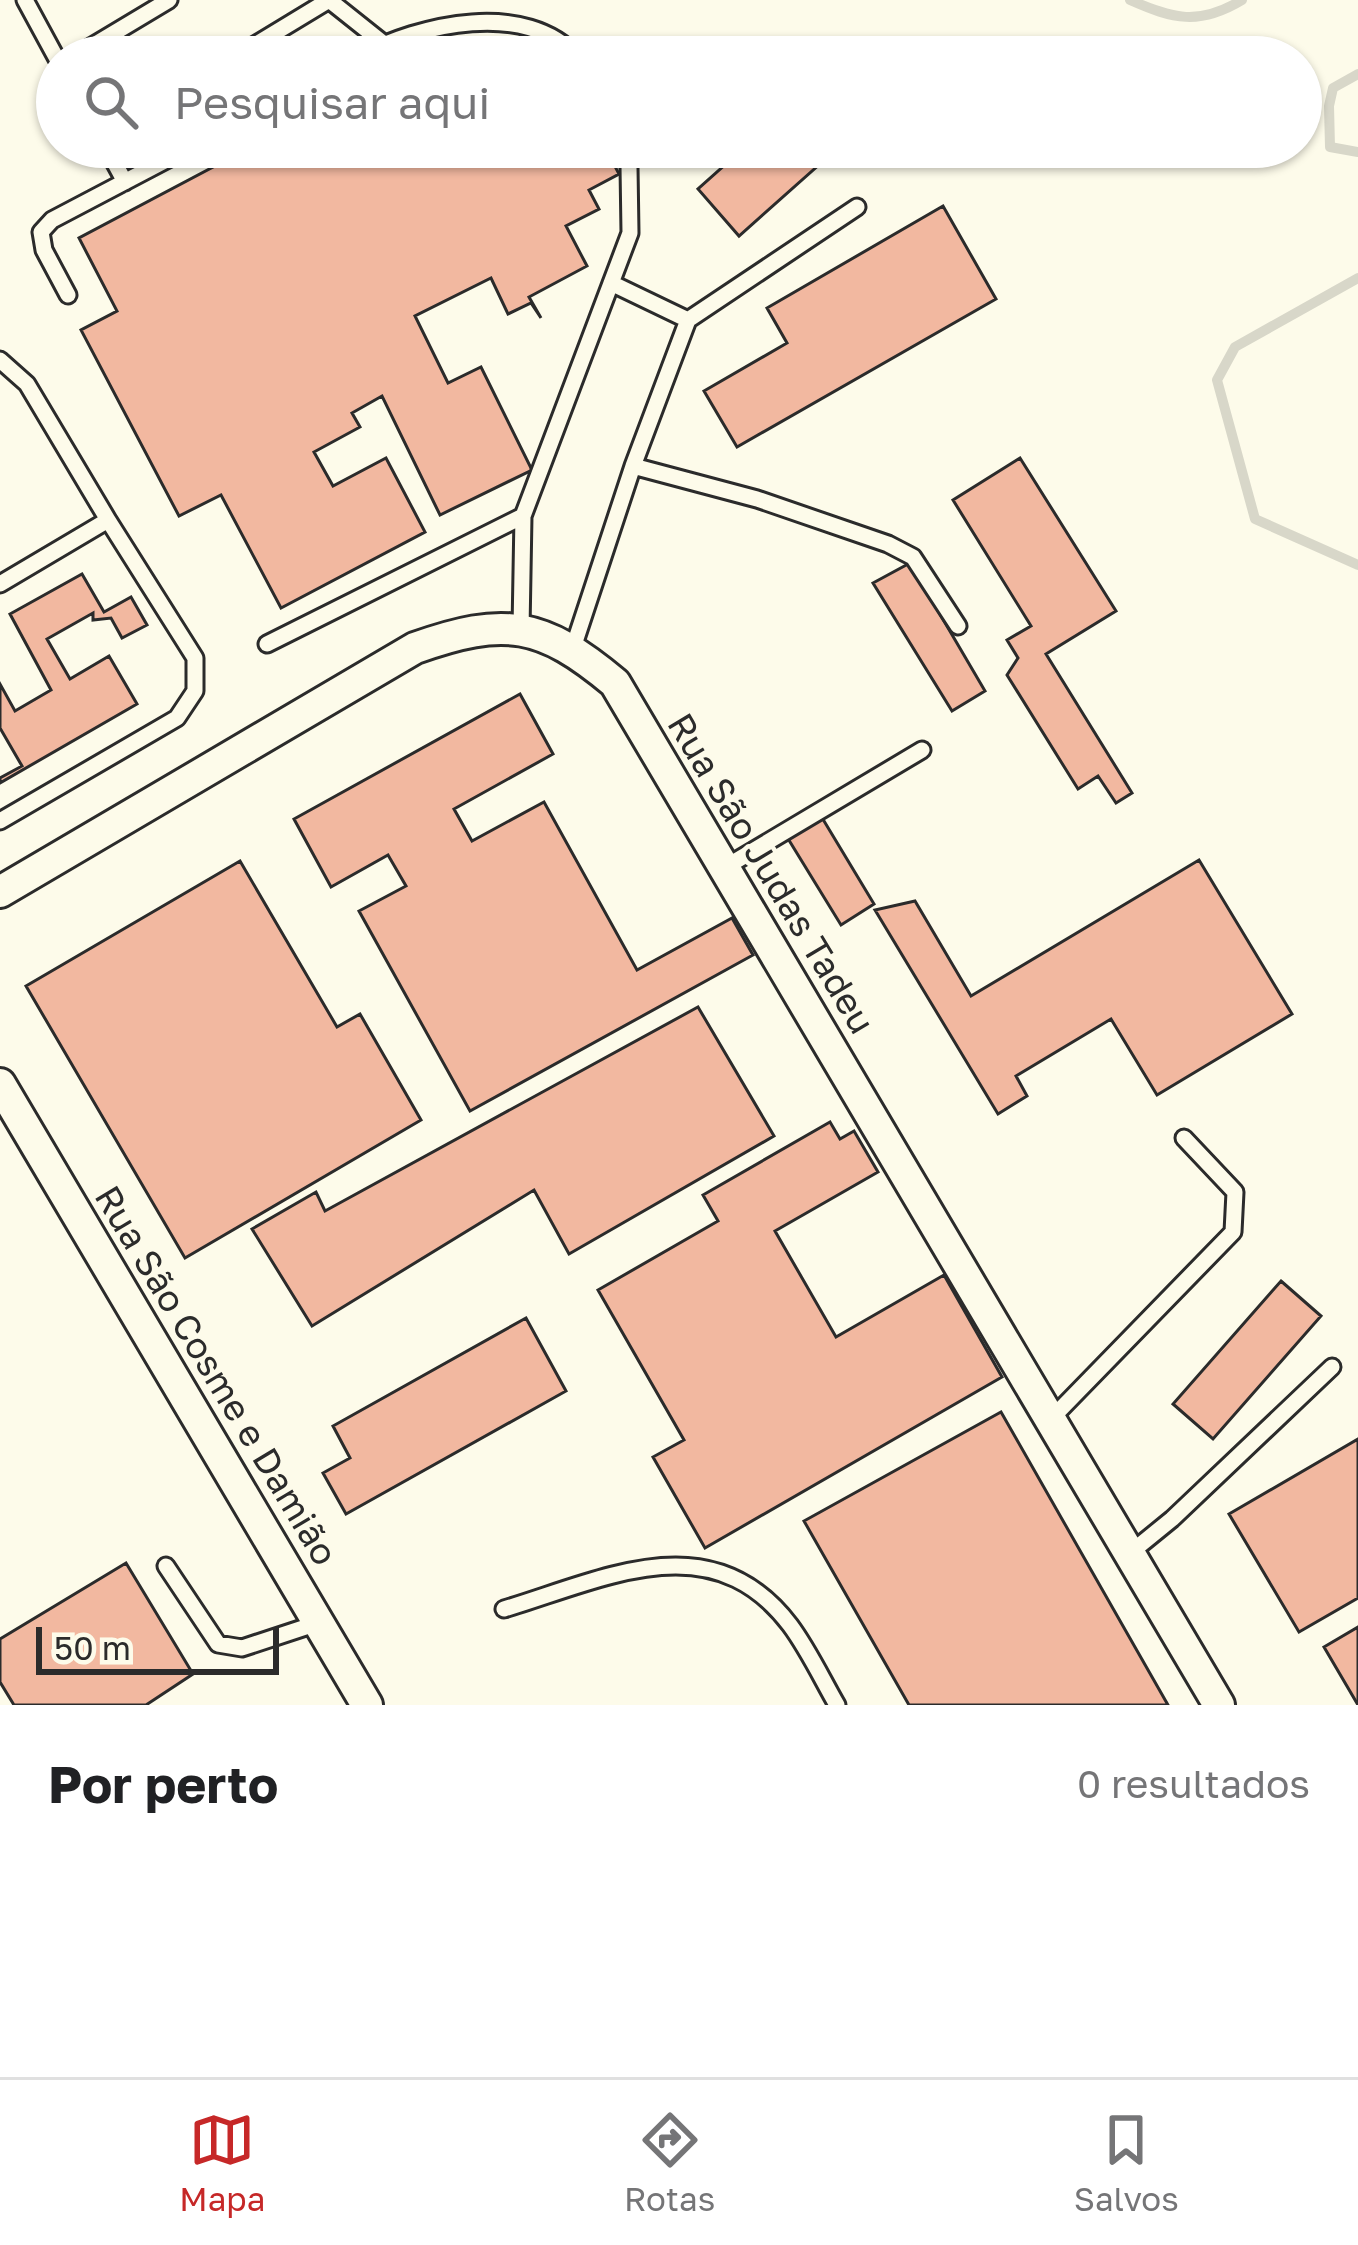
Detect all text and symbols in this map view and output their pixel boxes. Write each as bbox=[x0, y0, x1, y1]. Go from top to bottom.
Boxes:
search box bbox=[36, 36, 1322, 168]
icon: search bbox=[78, 69, 144, 135]
text: Pesquisar aqui bbox=[174, 75, 490, 129]
street label: Rua São Judas Tadeu bbox=[659, 705, 885, 1041]
street label: Rua São Cosme e Damião bbox=[87, 1178, 347, 1572]
scale bar bbox=[36, 1621, 279, 1674]
text: 50 m bbox=[54, 1628, 131, 1667]
text: Por perto bbox=[48, 1753, 278, 1814]
text: 0 resultados bbox=[1077, 1760, 1310, 1807]
tab: Mapa bbox=[179, 2107, 265, 2218]
tab: Rotas bbox=[624, 2107, 715, 2218]
tab: Salvos bbox=[1074, 2107, 1179, 2218]

